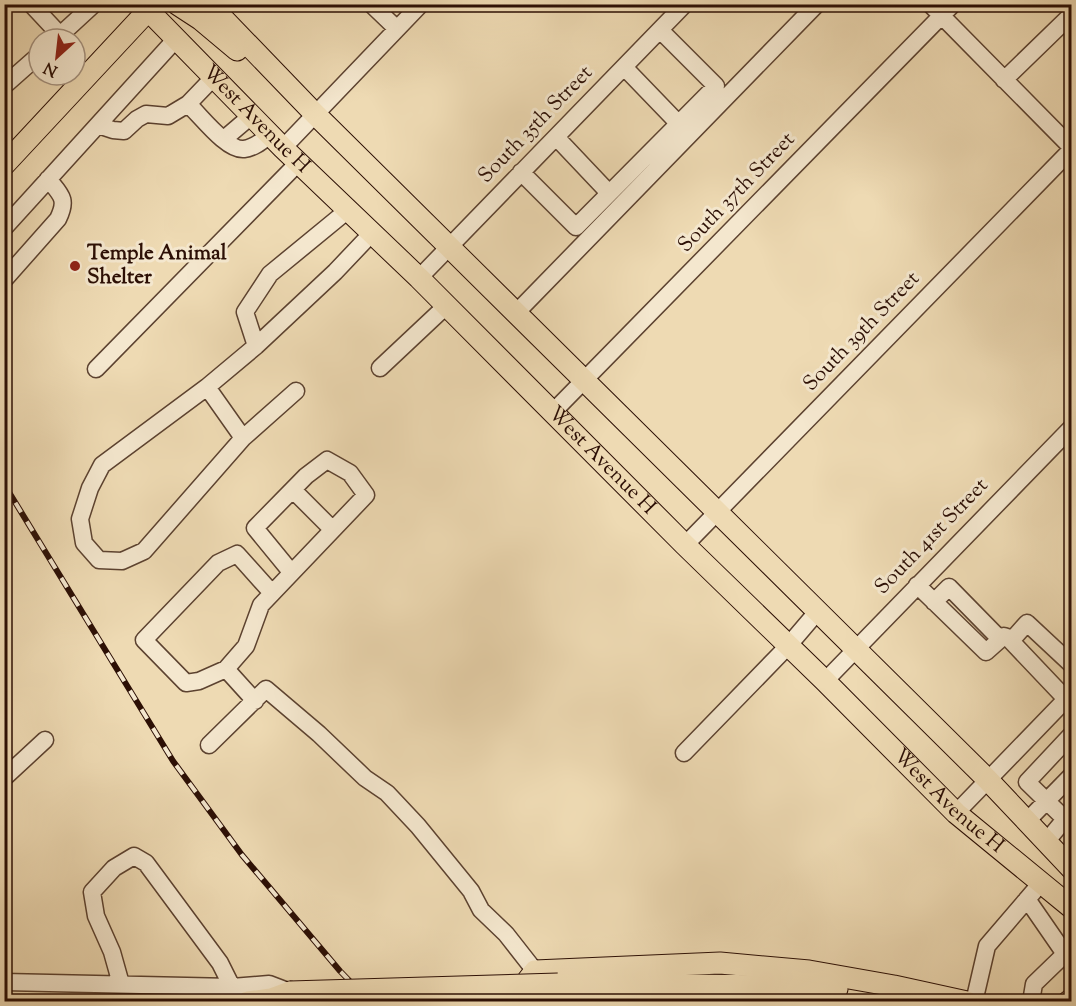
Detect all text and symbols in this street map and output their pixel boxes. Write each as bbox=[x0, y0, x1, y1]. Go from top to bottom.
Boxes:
north arrow bbox=[27, 27, 87, 87]
text: N bbox=[40, 55, 62, 81]
street label: West Avenue H bbox=[195, 58, 316, 181]
street label: South 35th Street bbox=[472, 59, 600, 191]
street label: South 37th Street bbox=[672, 126, 802, 260]
place label: Temple Animal Shelter bbox=[87, 239, 227, 293]
marker: Temple Animal Shelter bbox=[68, 259, 82, 273]
street label: South 39th Street bbox=[797, 265, 927, 399]
street label: West Avenue H bbox=[540, 400, 662, 522]
street label: South 41st Street bbox=[868, 472, 996, 602]
street label: West Avenue H bbox=[886, 742, 1010, 861]

